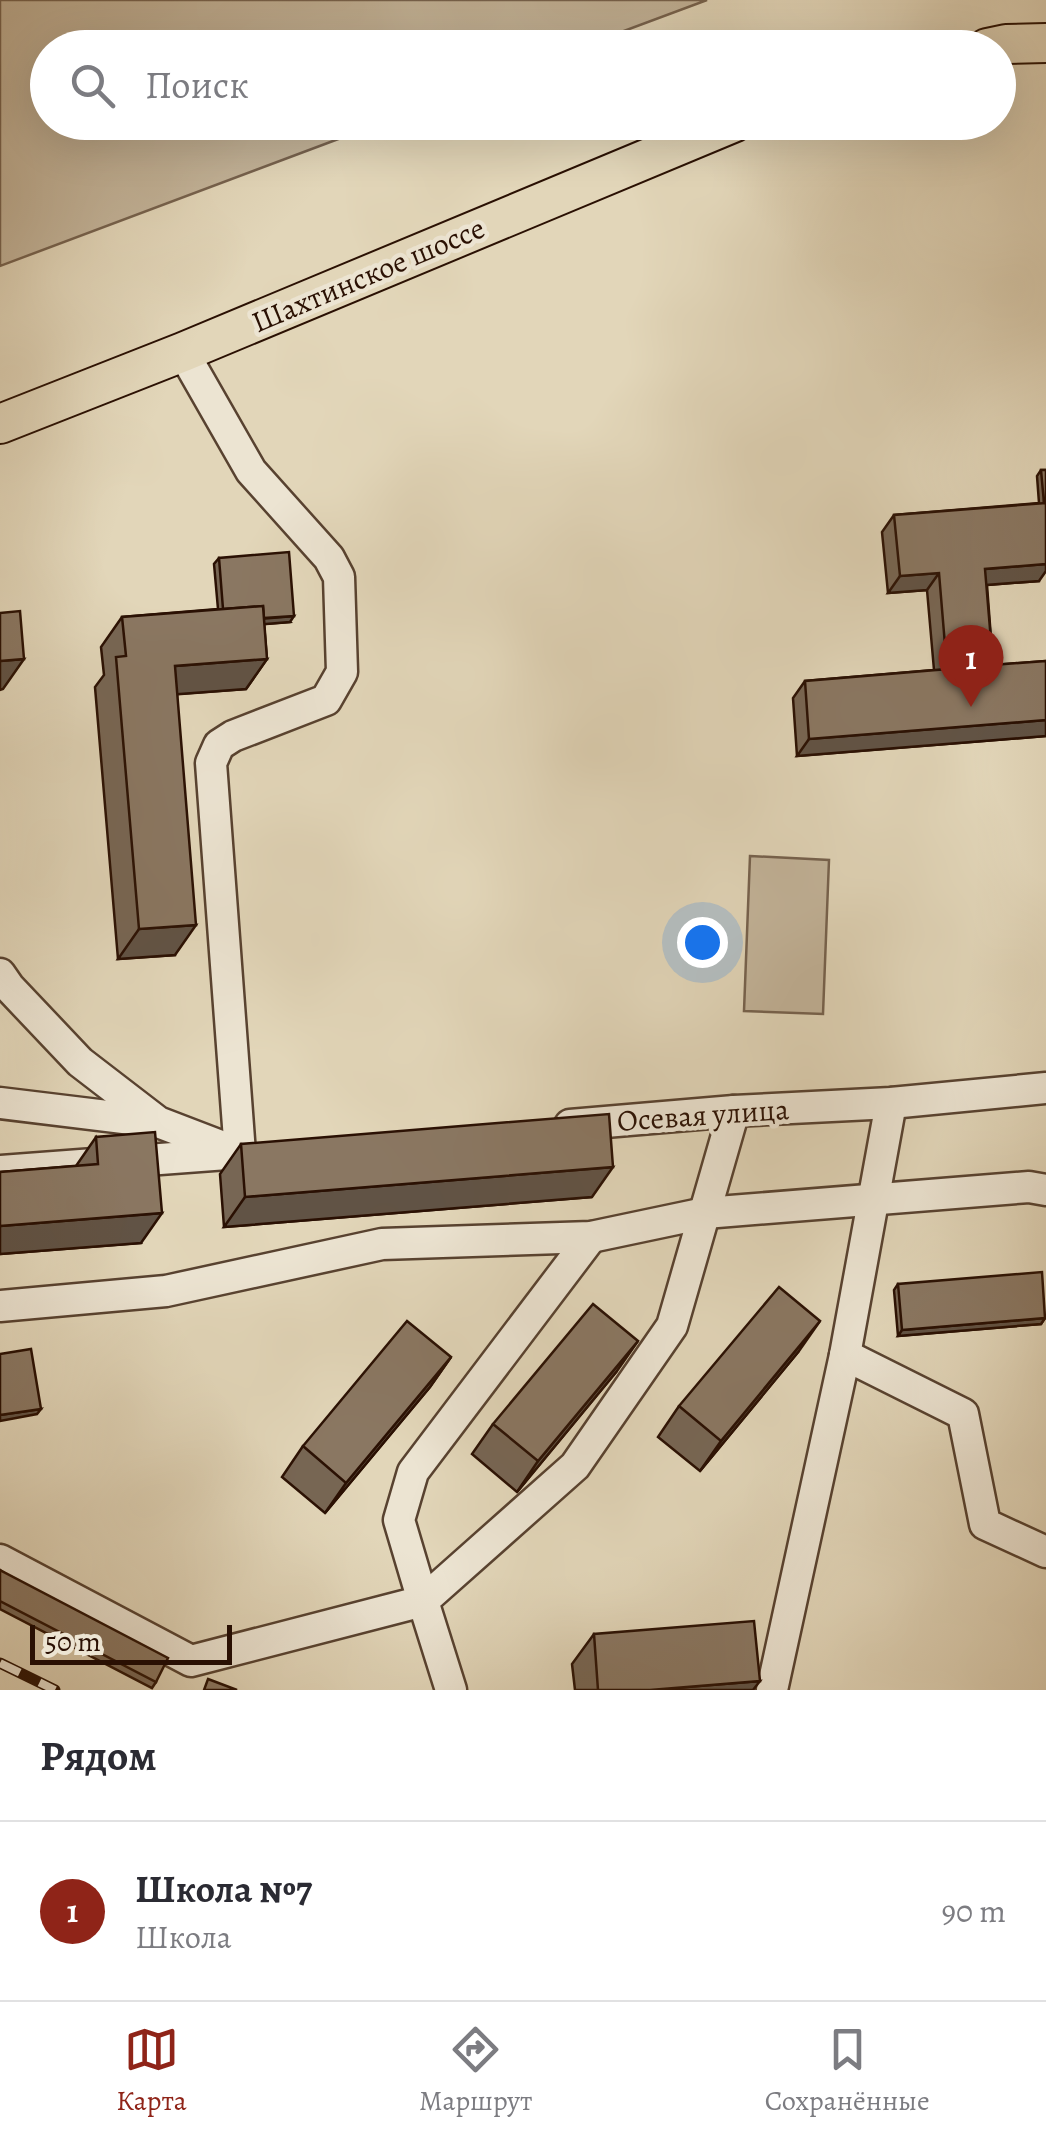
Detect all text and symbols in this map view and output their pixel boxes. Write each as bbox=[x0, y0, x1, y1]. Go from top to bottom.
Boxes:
search box bbox=[30, 30, 1016, 140]
icon: search bbox=[65, 58, 120, 113]
text: Поиск bbox=[145, 59, 249, 111]
street label: Шахтинское шоссе bbox=[245, 208, 491, 342]
pin: 1 bbox=[938, 624, 1004, 707]
your location bbox=[677, 917, 728, 968]
street label: Осевая улица bbox=[616, 1089, 790, 1141]
scale bar bbox=[30, 1620, 232, 1664]
text: 50 m bbox=[45, 1623, 101, 1661]
text: Рядом bbox=[40, 1727, 157, 1784]
text: Школа №7 bbox=[135, 1863, 312, 1915]
text: 1 bbox=[67, 1889, 78, 1933]
text: 90 m bbox=[941, 1889, 1006, 1933]
text: Школа bbox=[135, 1915, 232, 1959]
tab: Карта bbox=[116, 2022, 187, 2120]
tab: Маршрут bbox=[419, 2022, 532, 2120]
tab: Сохранённые bbox=[765, 2022, 930, 2120]

